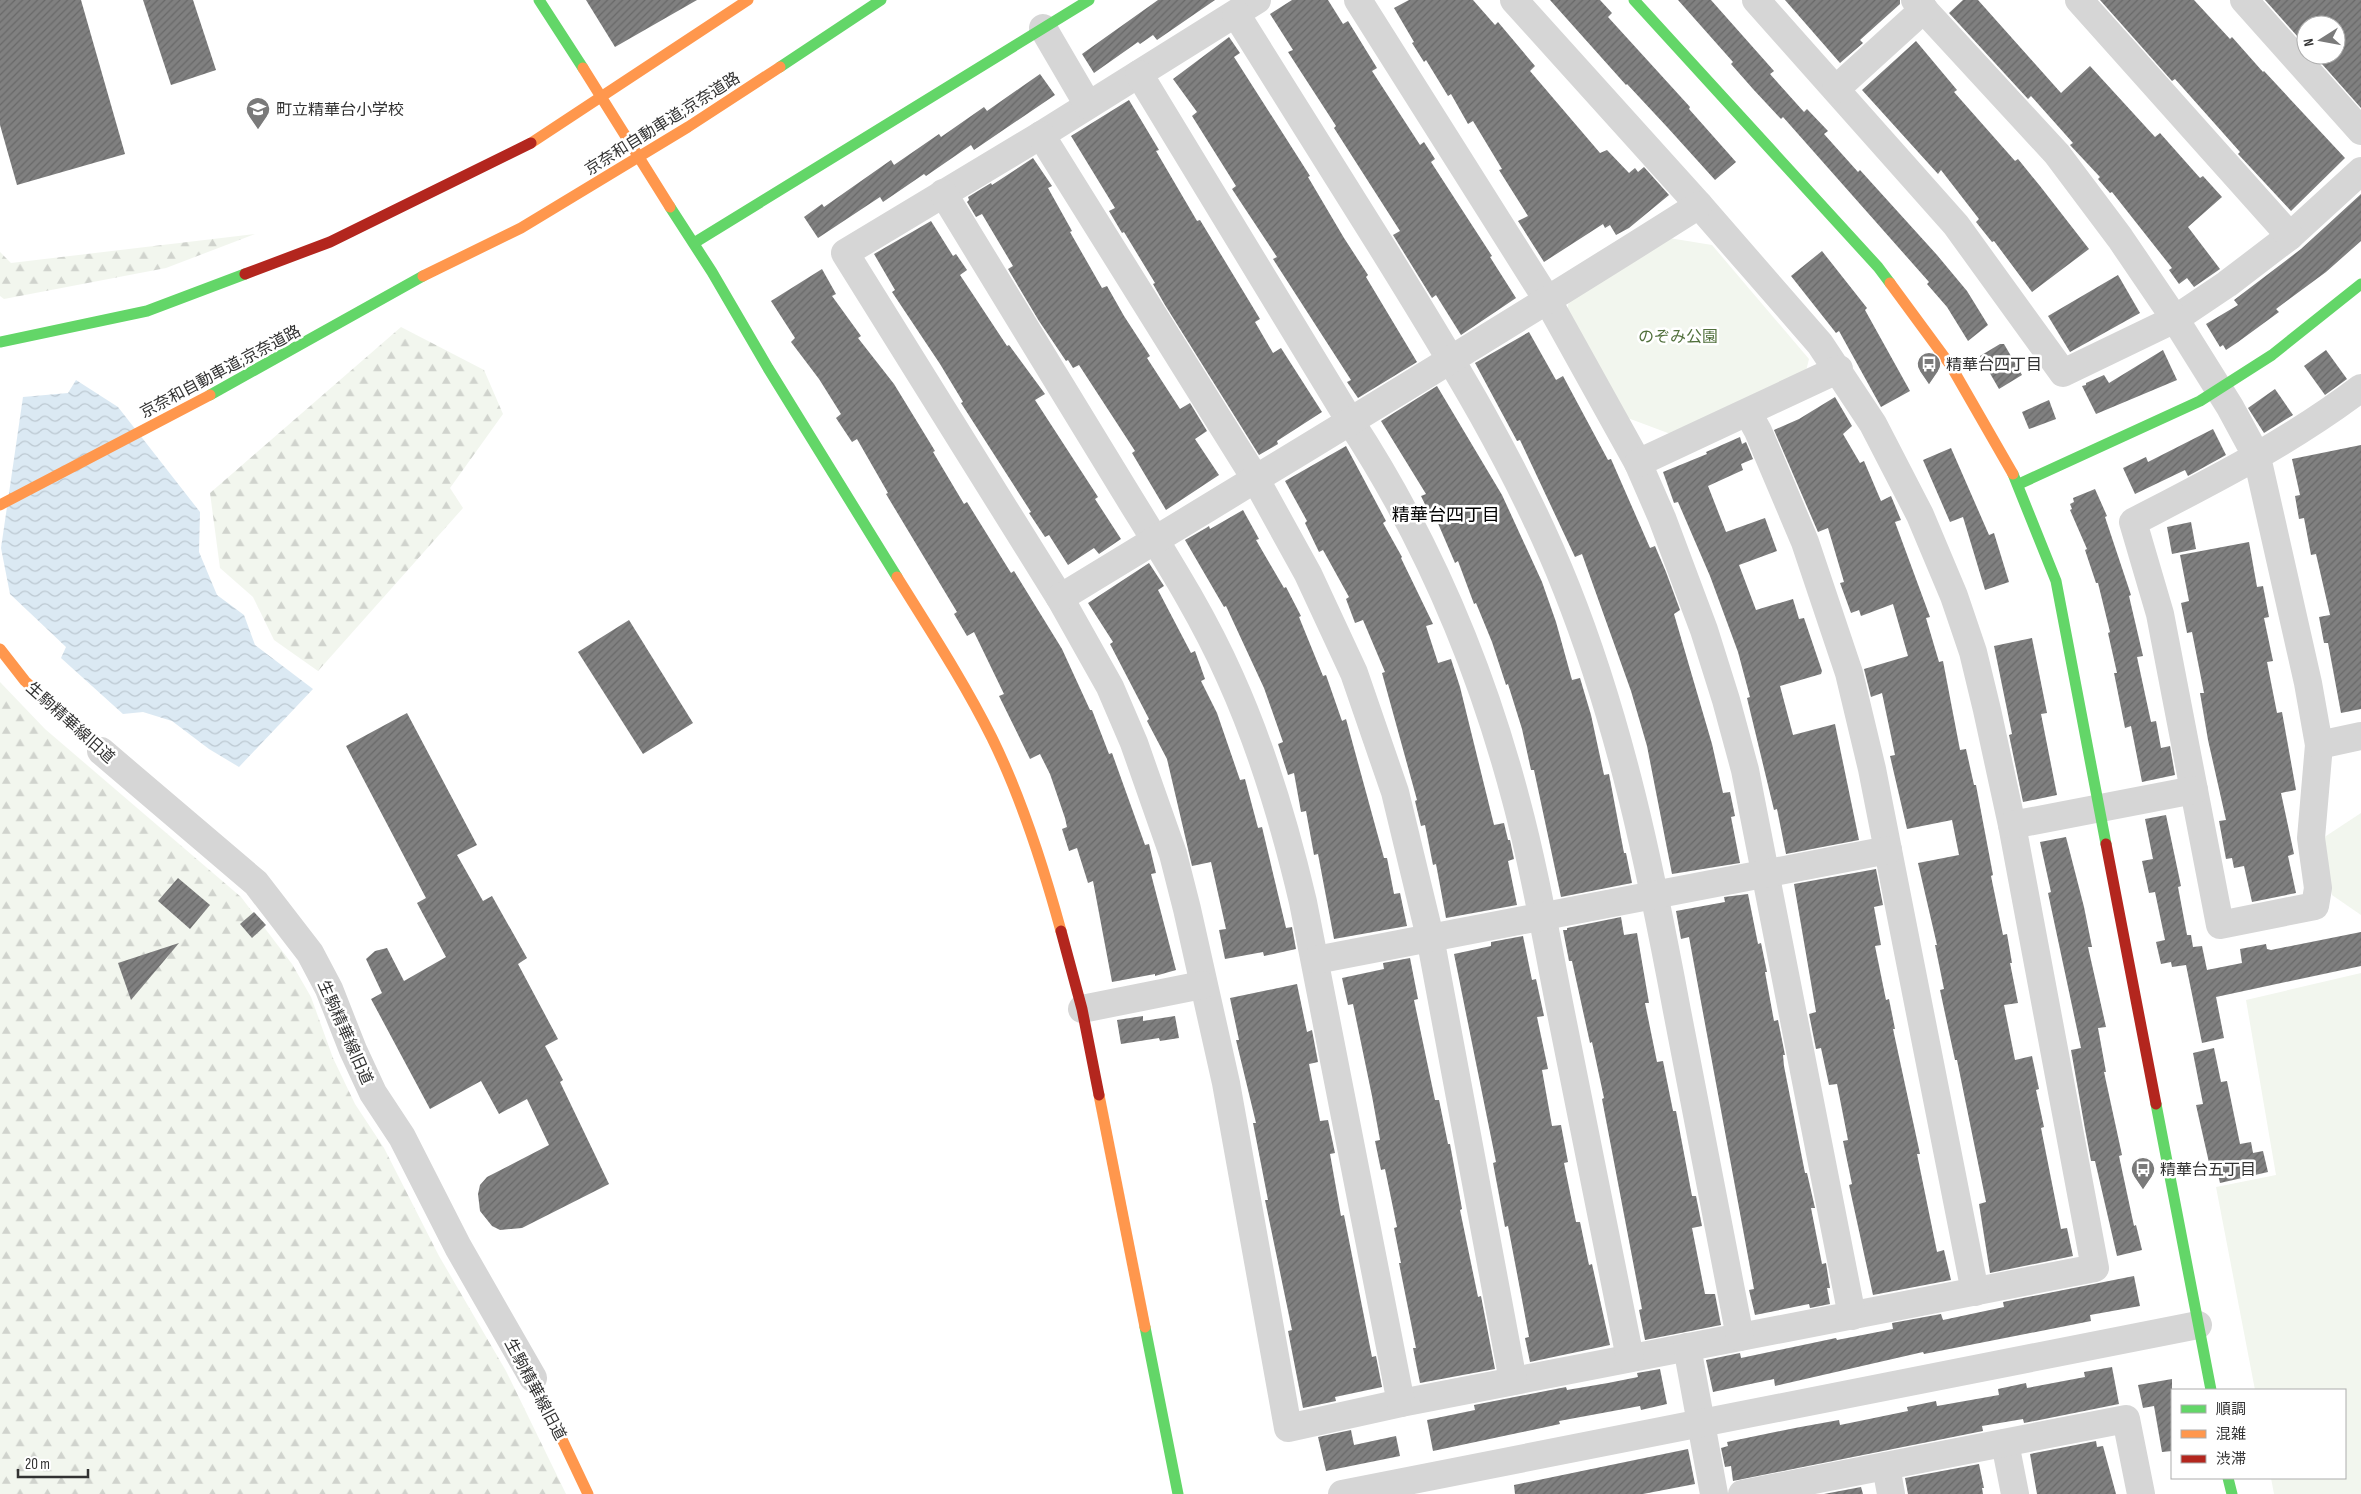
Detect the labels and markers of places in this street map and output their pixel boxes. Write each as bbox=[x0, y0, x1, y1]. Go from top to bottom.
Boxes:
school or university icon: 町立精華台小学校 bbox=[245, 96, 271, 130]
place label: 町立精華台小学校 bbox=[276, 101, 404, 120]
bus stop icon: 精華台四丁目 bbox=[1916, 351, 1942, 385]
place label: 精華台四丁目 bbox=[1946, 356, 2042, 375]
bus stop icon: 精華台五丁目 bbox=[2130, 1156, 2156, 1190]
place label: 精華台五丁目 bbox=[2160, 1161, 2256, 1180]

